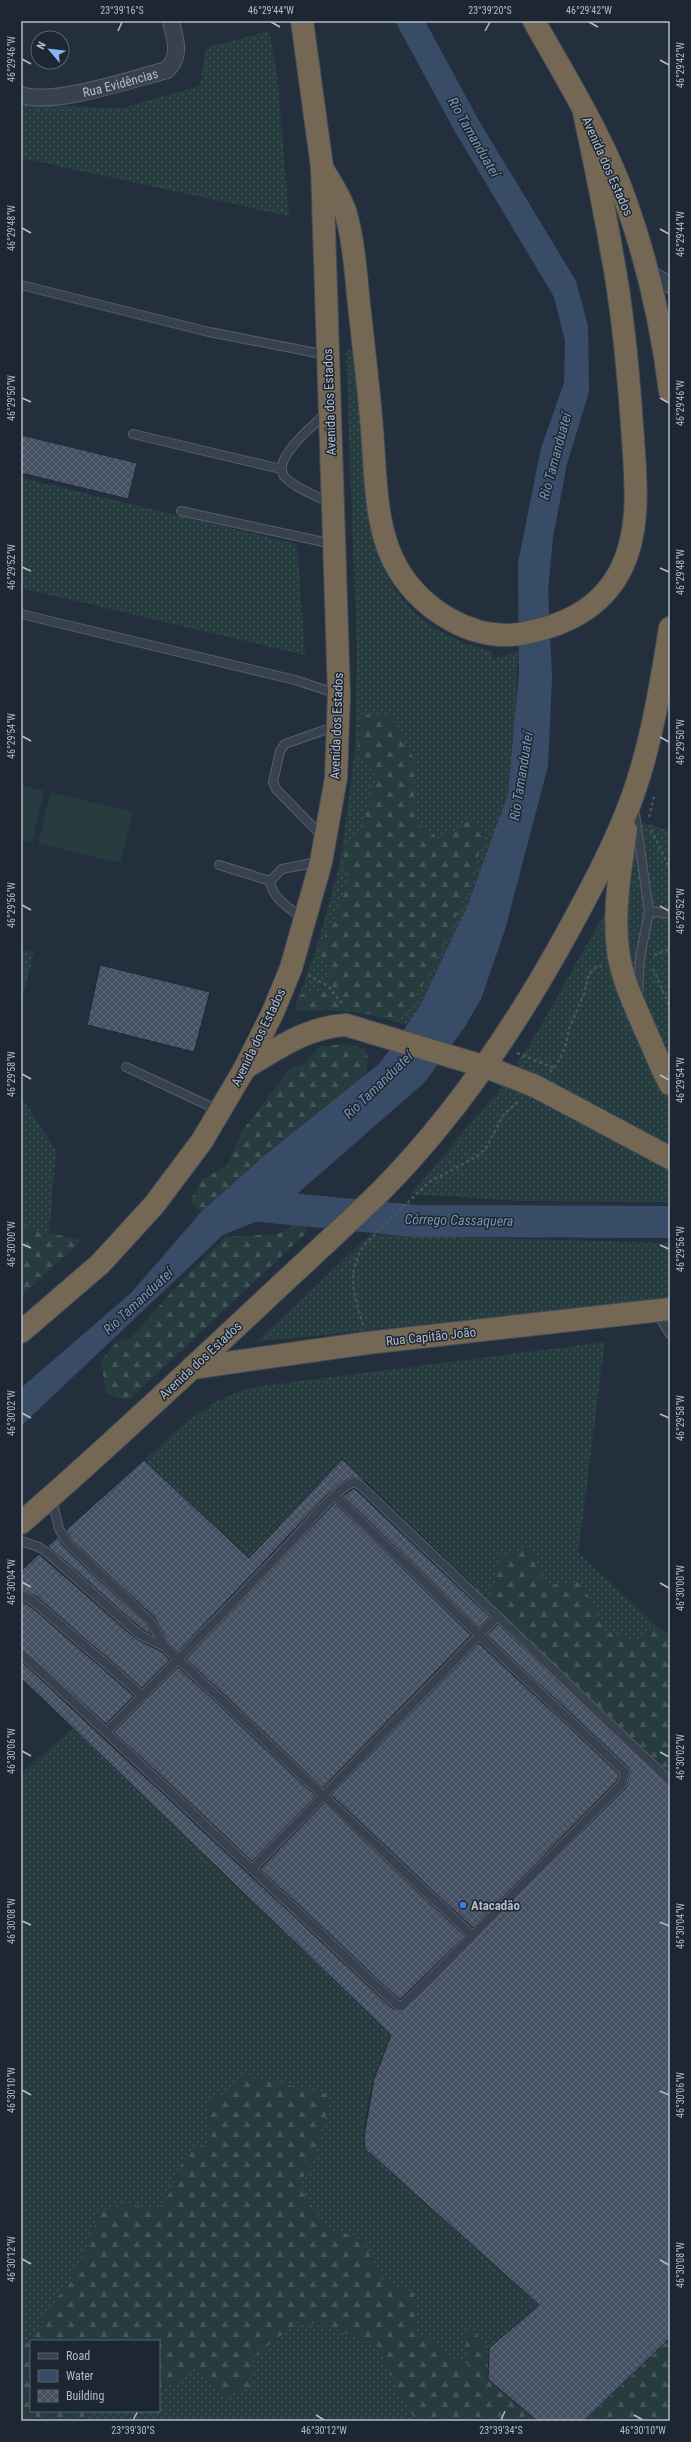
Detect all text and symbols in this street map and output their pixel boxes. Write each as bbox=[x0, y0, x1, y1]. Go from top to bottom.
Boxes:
text: 23°39'16"S bbox=[100, 5, 144, 16]
text: 46°29'44"W bbox=[248, 5, 294, 16]
text: 23°39'20"S bbox=[468, 5, 512, 16]
text: 46°29'42"W bbox=[566, 5, 612, 16]
north arrow bbox=[30, 30, 70, 70]
text: 46°29'46"W bbox=[6, 36, 17, 82]
text: N bbox=[34, 39, 49, 52]
text: 46°29'42"W bbox=[675, 42, 686, 88]
street label: Rua Evidências bbox=[81, 66, 160, 100]
water label: Rio Tamanduateí bbox=[445, 94, 504, 181]
street label: Avenida dos Estados bbox=[579, 114, 636, 218]
text: 46°29'48"W bbox=[6, 205, 17, 251]
text: 46°29'44"W bbox=[675, 211, 686, 257]
street label: Avenida dos Estados bbox=[320, 348, 339, 456]
text: 46°29'50"W bbox=[6, 375, 17, 421]
text: 46°29'46"W bbox=[675, 380, 686, 426]
water label: Rio Tamanduateí bbox=[536, 409, 575, 501]
text: 46°29'52"W bbox=[6, 544, 17, 590]
text: 46°29'48"W bbox=[675, 549, 686, 595]
street label: Avenida dos Estados bbox=[327, 672, 346, 780]
text: 46°29'54"W bbox=[6, 713, 17, 759]
text: 46°29'50"W bbox=[675, 719, 686, 765]
water label: Rio Tamanduateí bbox=[506, 729, 536, 821]
text: 46°29'56"W bbox=[6, 882, 17, 928]
text: 46°29'52"W bbox=[675, 888, 686, 934]
street label: Avenida dos Estados bbox=[228, 986, 289, 1089]
water label: Rio Tamanduateí bbox=[340, 1047, 417, 1122]
text: 46°29'58"W bbox=[6, 1051, 17, 1097]
text: 46°29'54"W bbox=[675, 1057, 686, 1103]
water label: Córrego Cassaquera bbox=[404, 1211, 514, 1229]
text: 46°30'00"W bbox=[6, 1221, 17, 1267]
text: 46°29'56"W bbox=[675, 1226, 686, 1272]
water label: Rio Tamanduateí bbox=[100, 1263, 178, 1337]
street label: Avenida dos Estados bbox=[156, 1318, 245, 1402]
street label: Rua Capitão João bbox=[385, 1324, 477, 1349]
text: 46°30'02"W bbox=[6, 1390, 17, 1436]
text: 46°29'58"W bbox=[675, 1395, 686, 1441]
text: 46°30'04"W bbox=[6, 1559, 17, 1605]
text: 46°30'00"W bbox=[675, 1565, 686, 1611]
text: 46°30'06"W bbox=[6, 1728, 17, 1774]
text: 46°30'02"W bbox=[675, 1734, 686, 1780]
text: 46°30'08"W bbox=[6, 1898, 17, 1944]
place label: Atacadão bbox=[471, 1898, 520, 1913]
marker: Atacadão bbox=[458, 1900, 468, 1910]
text: 46°30'04"W bbox=[675, 1903, 686, 1949]
text: 46°30'10"W bbox=[6, 2067, 17, 2113]
text: 46°30'06"W bbox=[675, 2072, 686, 2118]
text: 46°30'12"W bbox=[6, 2236, 17, 2282]
text: 46°30'08"W bbox=[675, 2242, 686, 2288]
legend bbox=[30, 2340, 160, 2412]
text: Road bbox=[66, 2349, 90, 2363]
text: Water bbox=[66, 2369, 94, 2383]
text: Building bbox=[66, 2389, 104, 2403]
text: 23°39'30"S bbox=[111, 2425, 155, 2436]
text: 46°30'12"W bbox=[301, 2425, 347, 2436]
text: 23°39'34"S bbox=[479, 2425, 523, 2436]
text: 46°30'10"W bbox=[620, 2425, 666, 2436]

